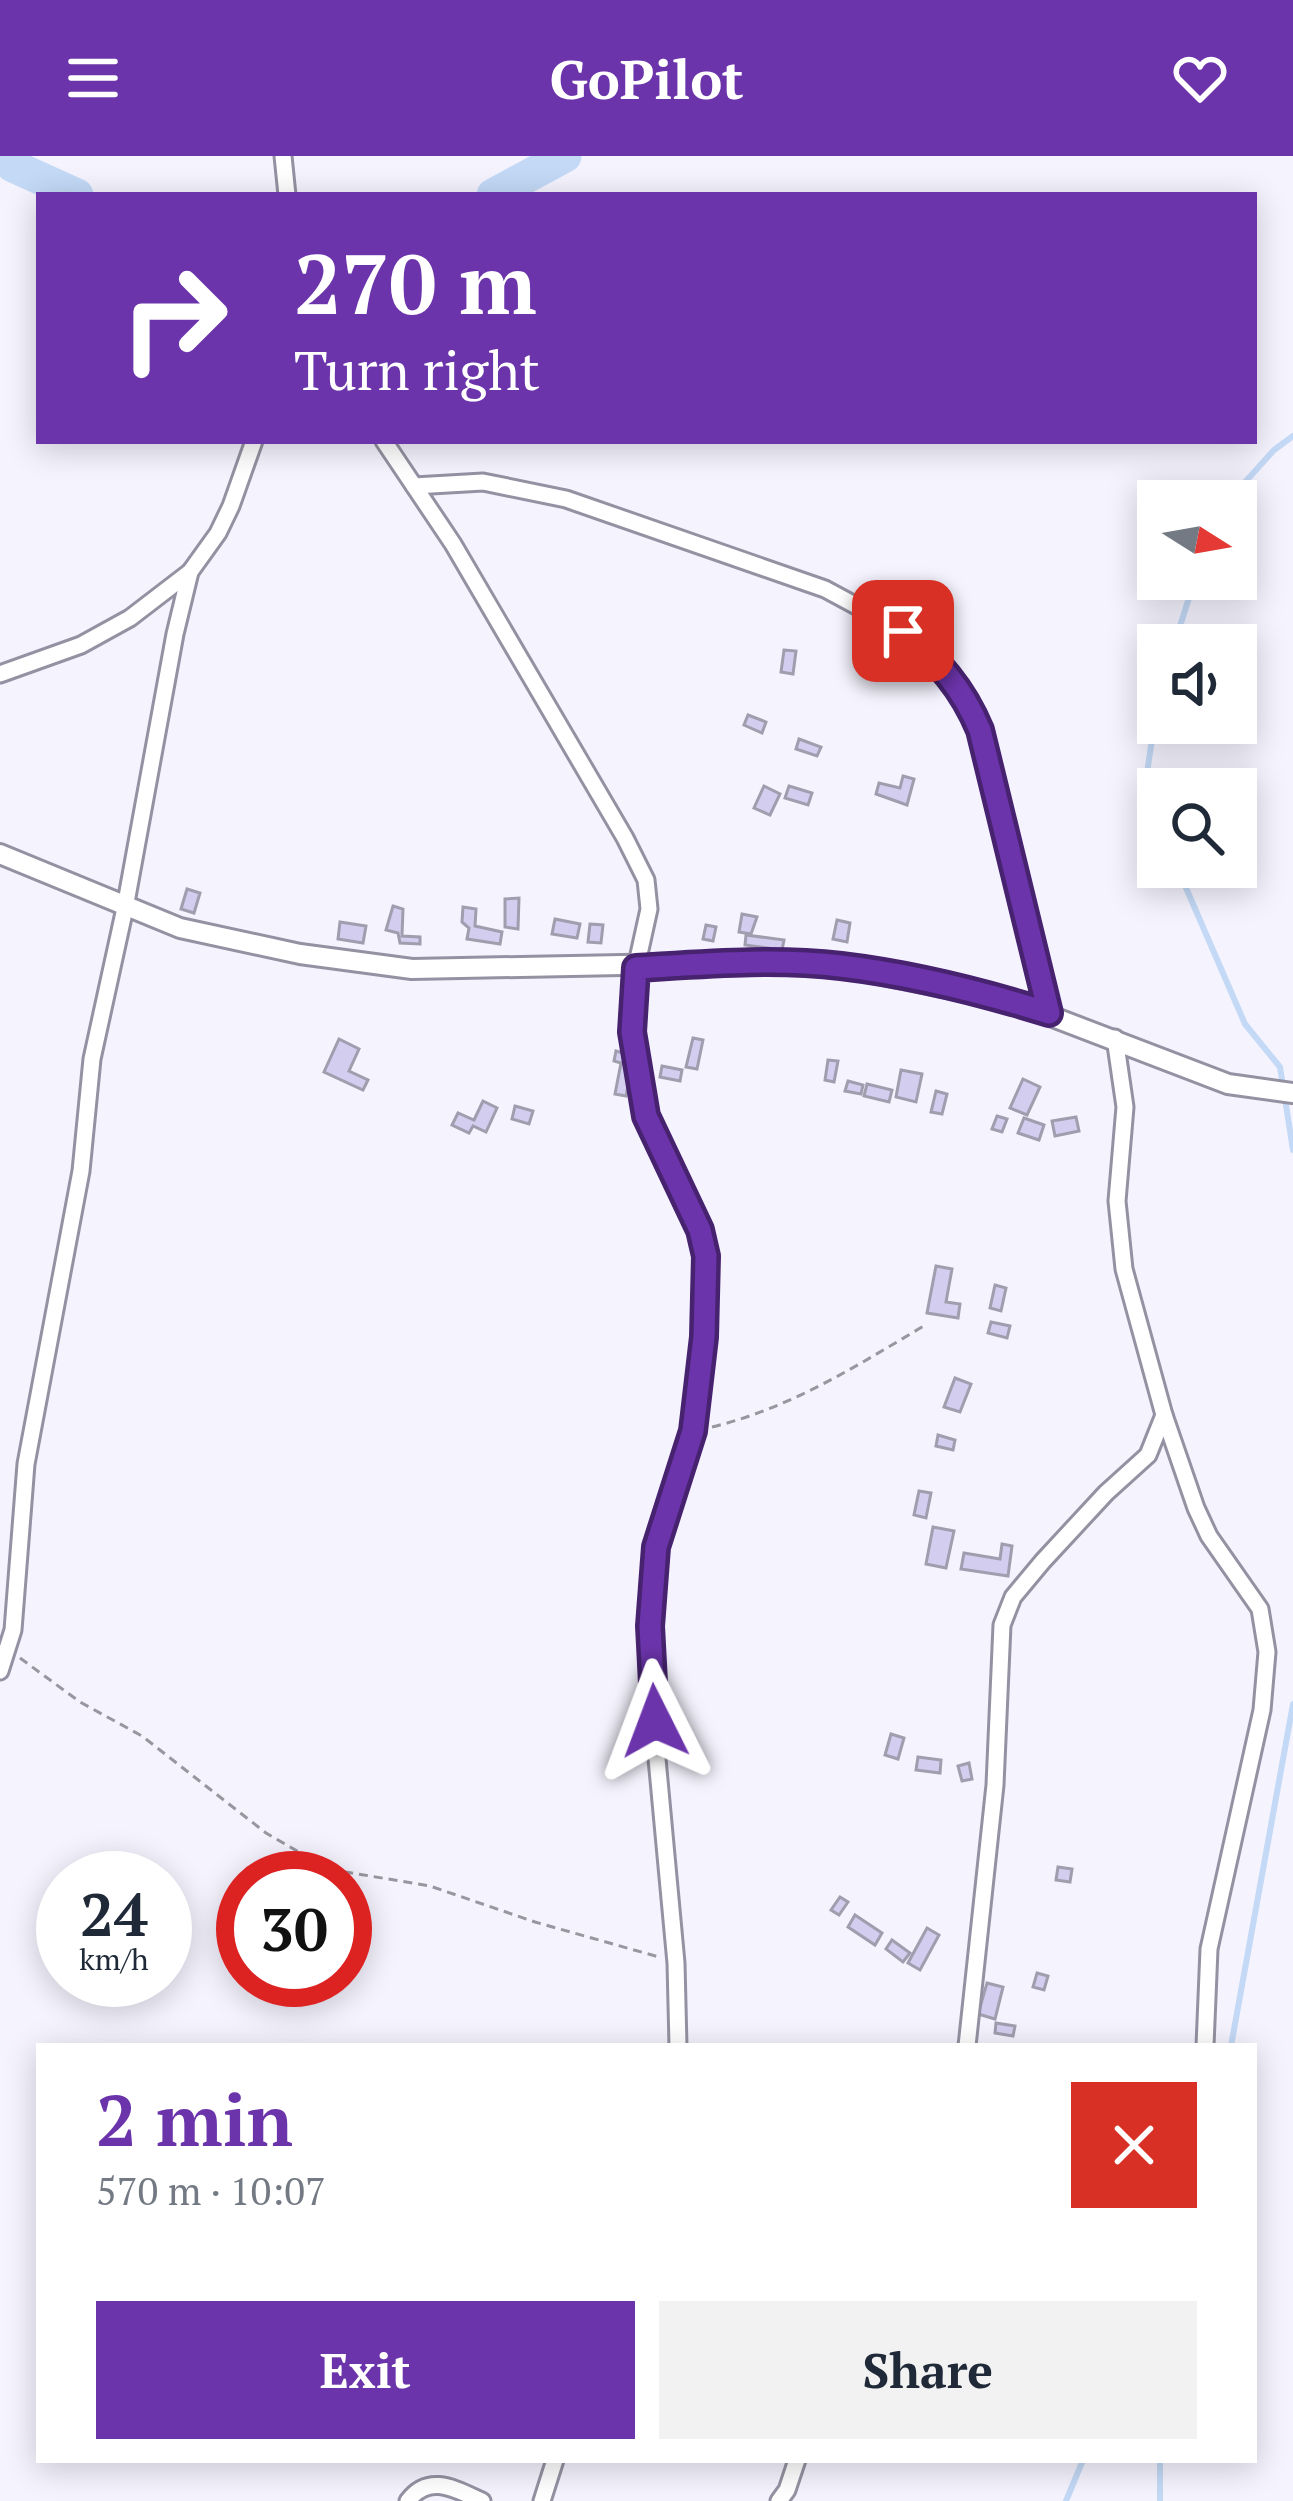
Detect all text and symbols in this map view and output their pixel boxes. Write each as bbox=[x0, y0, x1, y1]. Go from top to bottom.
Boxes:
text: GoPilot bbox=[549, 43, 744, 114]
icon: menu bbox=[60, 45, 126, 111]
icon: heart bbox=[1167, 45, 1233, 111]
text: 270 m bbox=[294, 227, 537, 338]
icon: right bbox=[96, 240, 252, 396]
text: Turn right bbox=[294, 334, 540, 405]
north arrow bbox=[1137, 480, 1257, 600]
map controls bbox=[1137, 480, 1257, 888]
pin bbox=[852, 580, 954, 682]
icon: arrive bbox=[870, 598, 936, 664]
button: sound bbox=[1137, 624, 1257, 744]
button: search bbox=[1137, 768, 1257, 888]
position arrow bbox=[592, 1658, 718, 1784]
speed limit sign: 30 bbox=[216, 1851, 372, 2007]
text: 24 bbox=[80, 1874, 148, 1953]
text: km/h bbox=[79, 1939, 149, 1979]
text: 2 min bbox=[96, 2071, 293, 2167]
button: close bbox=[1071, 2082, 1197, 2208]
text: 570 m · 10:07 bbox=[96, 2164, 326, 2216]
button: Exit bbox=[96, 2301, 635, 2439]
button: Share bbox=[659, 2301, 1197, 2439]

